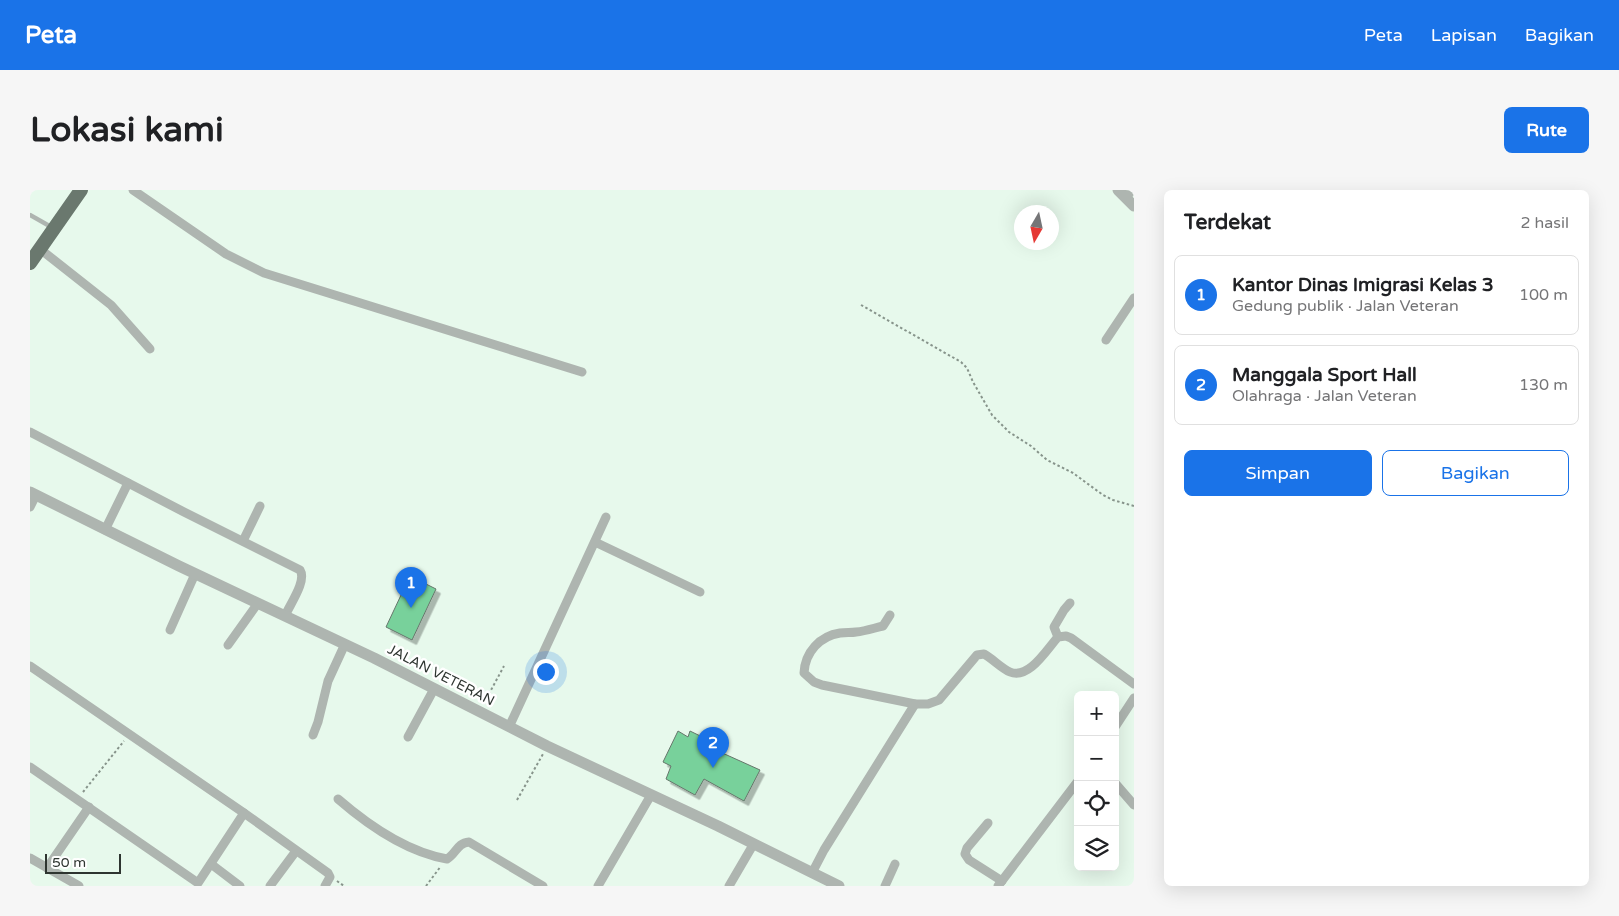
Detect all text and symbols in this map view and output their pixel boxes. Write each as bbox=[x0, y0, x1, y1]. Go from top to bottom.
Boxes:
text: Peta bbox=[25, 21, 77, 50]
text: Peta bbox=[1364, 24, 1403, 46]
text: Lapisan bbox=[1431, 24, 1497, 46]
text: Bagikan bbox=[1525, 24, 1594, 46]
button: Rute bbox=[1504, 107, 1589, 153]
text: Lokasi kami bbox=[30, 109, 224, 151]
north arrow bbox=[1014, 205, 1059, 250]
text: Terdekat bbox=[1184, 210, 1271, 235]
text: 2 hasil bbox=[1520, 213, 1569, 233]
text: Kantor Dinas Imigrasi Kelas 3 bbox=[1232, 274, 1494, 296]
text: 1 bbox=[1196, 285, 1206, 305]
text: 100 m bbox=[1519, 285, 1568, 305]
text: Gedung publik · Jalan Veteran bbox=[1232, 296, 1459, 316]
text: Manggala Sport Hall bbox=[1232, 364, 1417, 386]
text: 2 bbox=[1196, 375, 1206, 395]
text: 130 m bbox=[1519, 375, 1568, 395]
text: Olahraga · Jalan Veteran bbox=[1232, 386, 1417, 406]
button: Simpan bbox=[1184, 450, 1372, 496]
button: Bagikan bbox=[1382, 450, 1569, 496]
pin: 1 bbox=[395, 567, 427, 608]
street label: JALAN VETERAN bbox=[385, 641, 497, 709]
your location bbox=[533, 659, 559, 685]
map controls bbox=[1074, 691, 1119, 871]
button: + bbox=[1074, 691, 1119, 736]
pin: 2 bbox=[697, 727, 729, 768]
button: − bbox=[1074, 736, 1119, 781]
button: locate bbox=[1074, 781, 1119, 826]
button: layers bbox=[1074, 826, 1119, 871]
scale bar bbox=[45, 851, 121, 874]
text: 50 m bbox=[52, 854, 86, 871]

